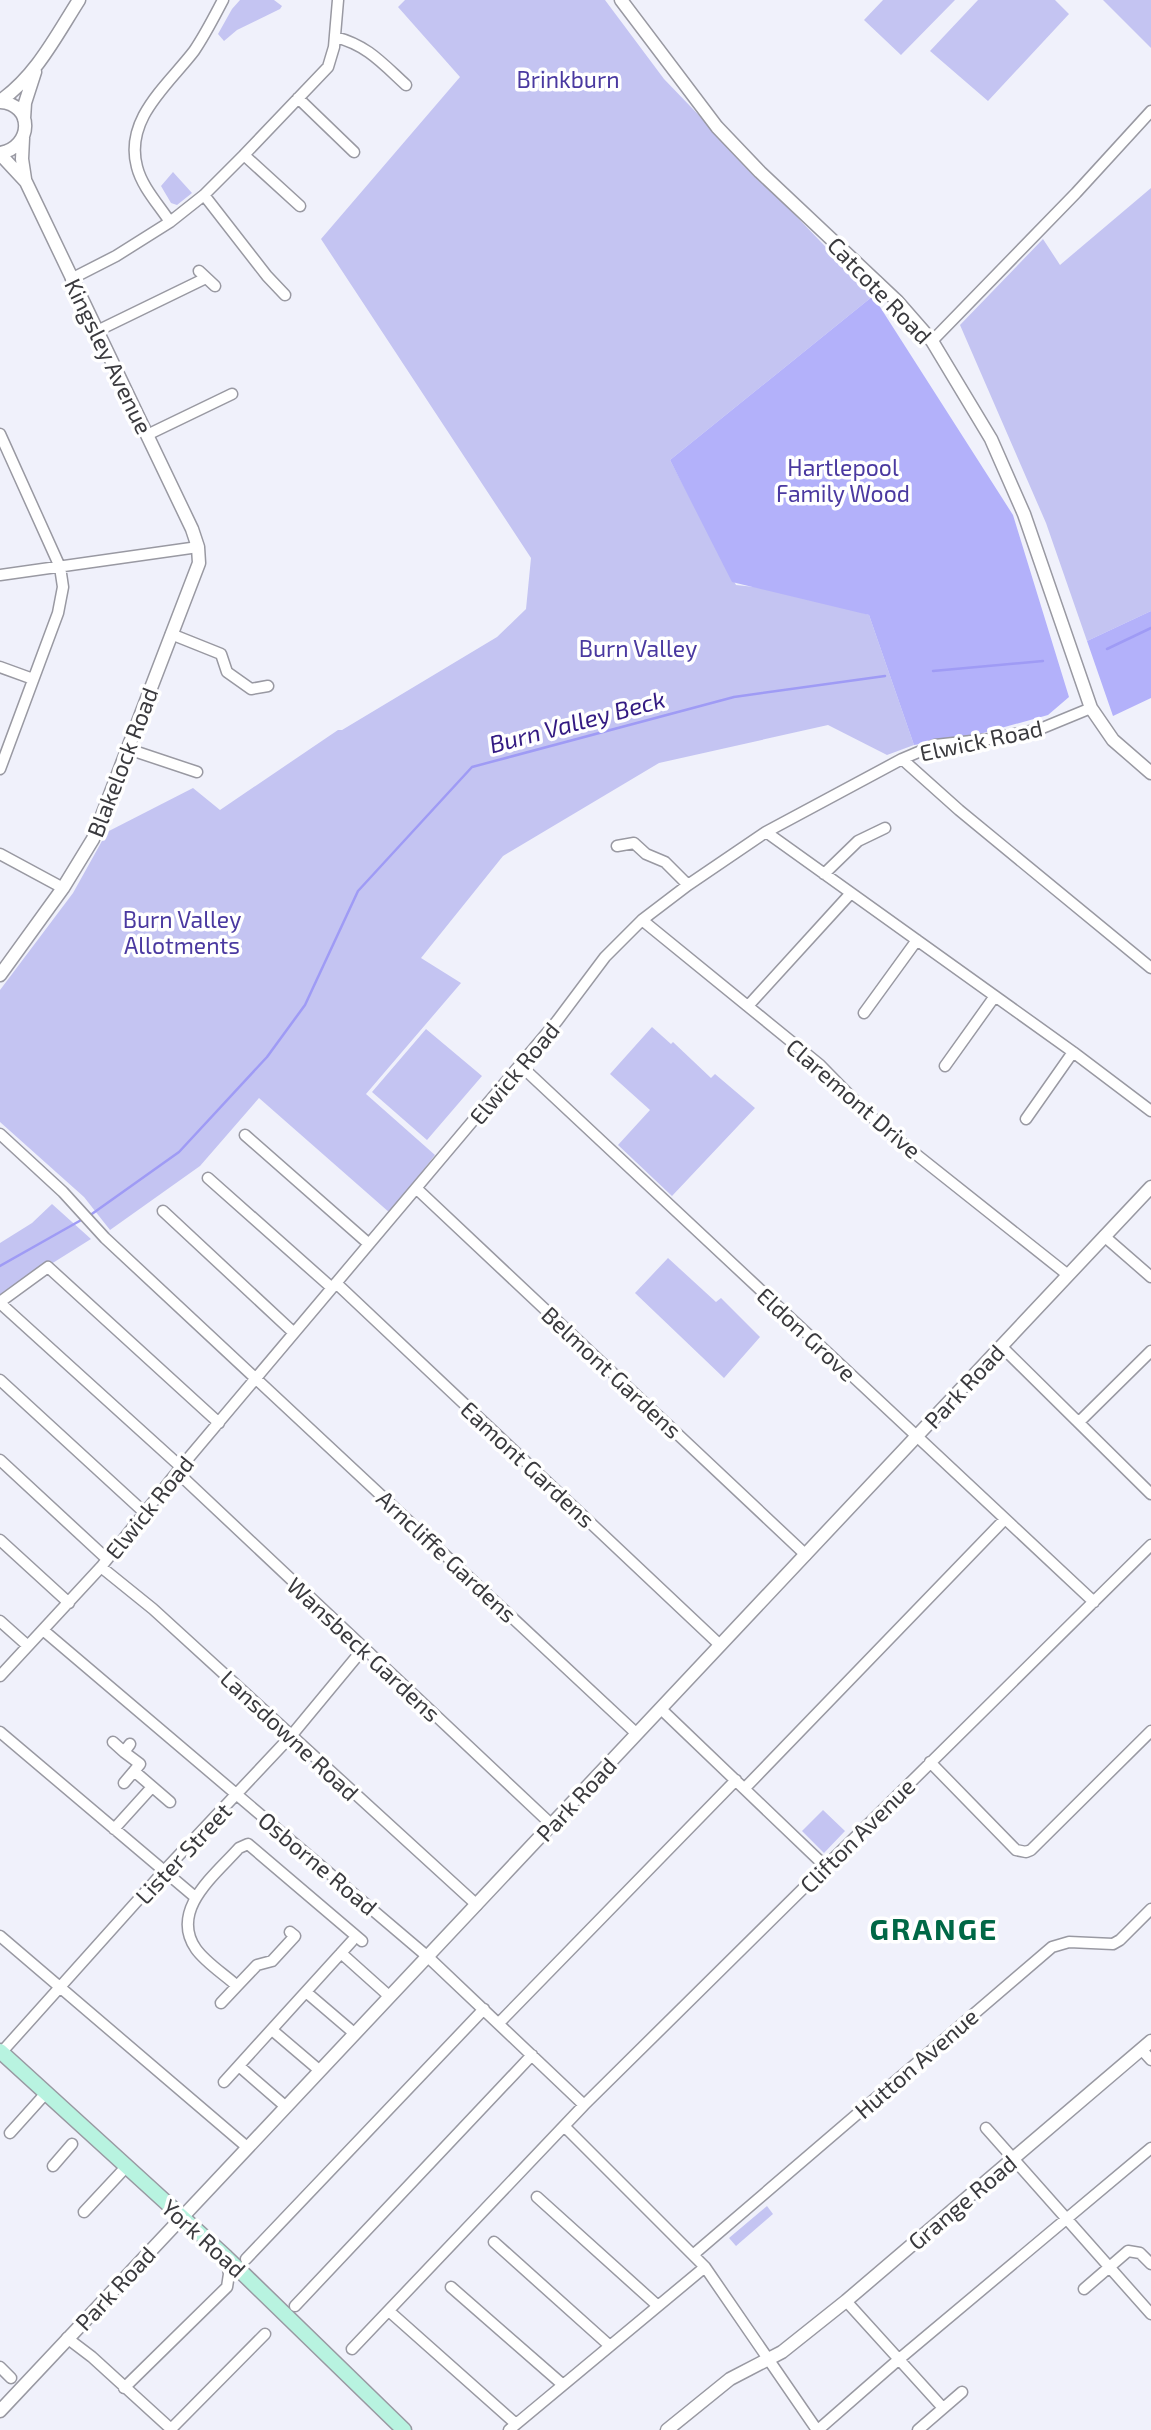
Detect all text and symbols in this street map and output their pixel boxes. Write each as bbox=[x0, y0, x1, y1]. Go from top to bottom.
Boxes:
park label: Brinkburn bbox=[516, 65, 620, 93]
street label: Catcote Road bbox=[822, 231, 938, 349]
street label: Kingsley Avenue bbox=[59, 274, 159, 438]
park label: Hartlepool Family Wood bbox=[776, 453, 910, 507]
park label: Burn Valley bbox=[579, 634, 697, 662]
street label: Blakelock Road bbox=[81, 683, 163, 841]
water label: Burn Valley Beck bbox=[486, 684, 668, 758]
street label: Elwick Road bbox=[917, 713, 1045, 767]
park label: Burn Valley Allotments bbox=[123, 905, 241, 959]
street label: Elwick Road bbox=[463, 1016, 565, 1130]
street label: Claremont Drive bbox=[781, 1032, 927, 1164]
street label: Eldon Grove bbox=[752, 1281, 862, 1387]
street label: Belmont Gardens bbox=[536, 1300, 688, 1444]
street label: Park Road bbox=[918, 1338, 1010, 1434]
street label: Eamont Gardens bbox=[455, 1395, 601, 1533]
street label: Elwick Road bbox=[99, 1450, 199, 1564]
street label: Arncliffe Gardens bbox=[371, 1484, 523, 1628]
street label: Wansbeck Gardens bbox=[282, 1571, 446, 1727]
street label: Lansdowne Road bbox=[215, 1664, 365, 1806]
street label: Park Road bbox=[530, 1751, 622, 1847]
street label: Clifton Avenue bbox=[794, 1772, 920, 1898]
street label: Lister Street bbox=[129, 1796, 237, 1909]
street label: Osborne Road bbox=[253, 1805, 383, 1921]
district label: GRANGE bbox=[870, 1910, 998, 1946]
street label: Hutton Avenue bbox=[849, 2002, 983, 2124]
street label: Grange Road bbox=[902, 2149, 1022, 2255]
street label: York Road bbox=[156, 2193, 252, 2283]
street label: Park Road bbox=[69, 2240, 161, 2336]

